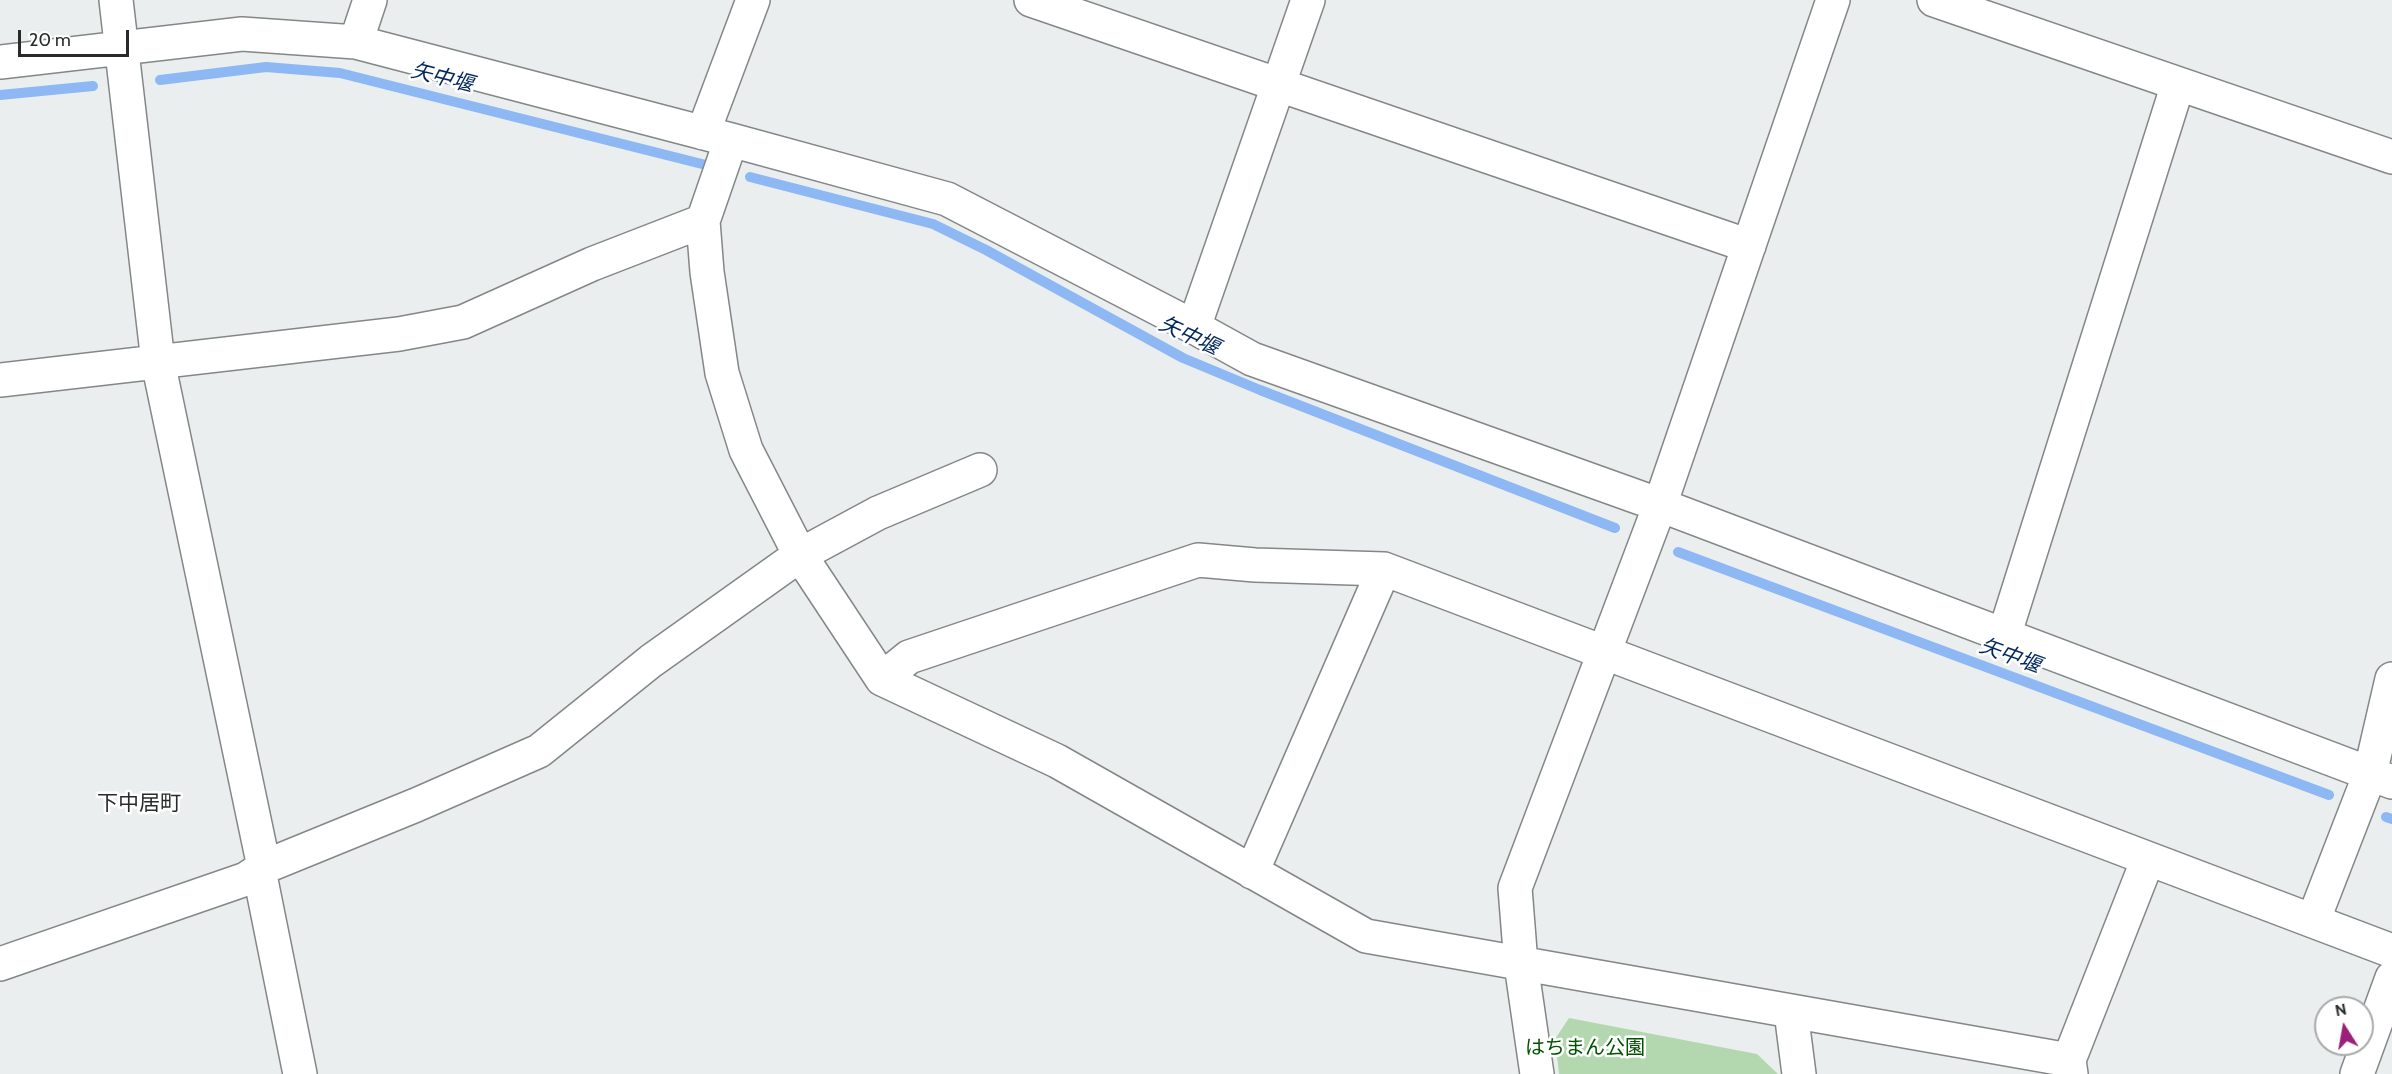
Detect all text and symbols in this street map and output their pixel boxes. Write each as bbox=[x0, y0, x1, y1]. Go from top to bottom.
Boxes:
scale bar bbox=[21, 18, 132, 56]
text: 20 m bbox=[29, 29, 71, 51]
water label: 矢中堰 bbox=[408, 58, 476, 98]
water label: 矢中堰 bbox=[1155, 311, 1223, 361]
water label: 矢中堰 bbox=[1976, 633, 2044, 679]
district label: 下中居町 bbox=[97, 791, 181, 817]
north arrow bbox=[2314, 996, 2374, 1056]
text: N bbox=[2333, 999, 2348, 1020]
park label: はちまん公園 bbox=[1525, 1036, 1645, 1060]

